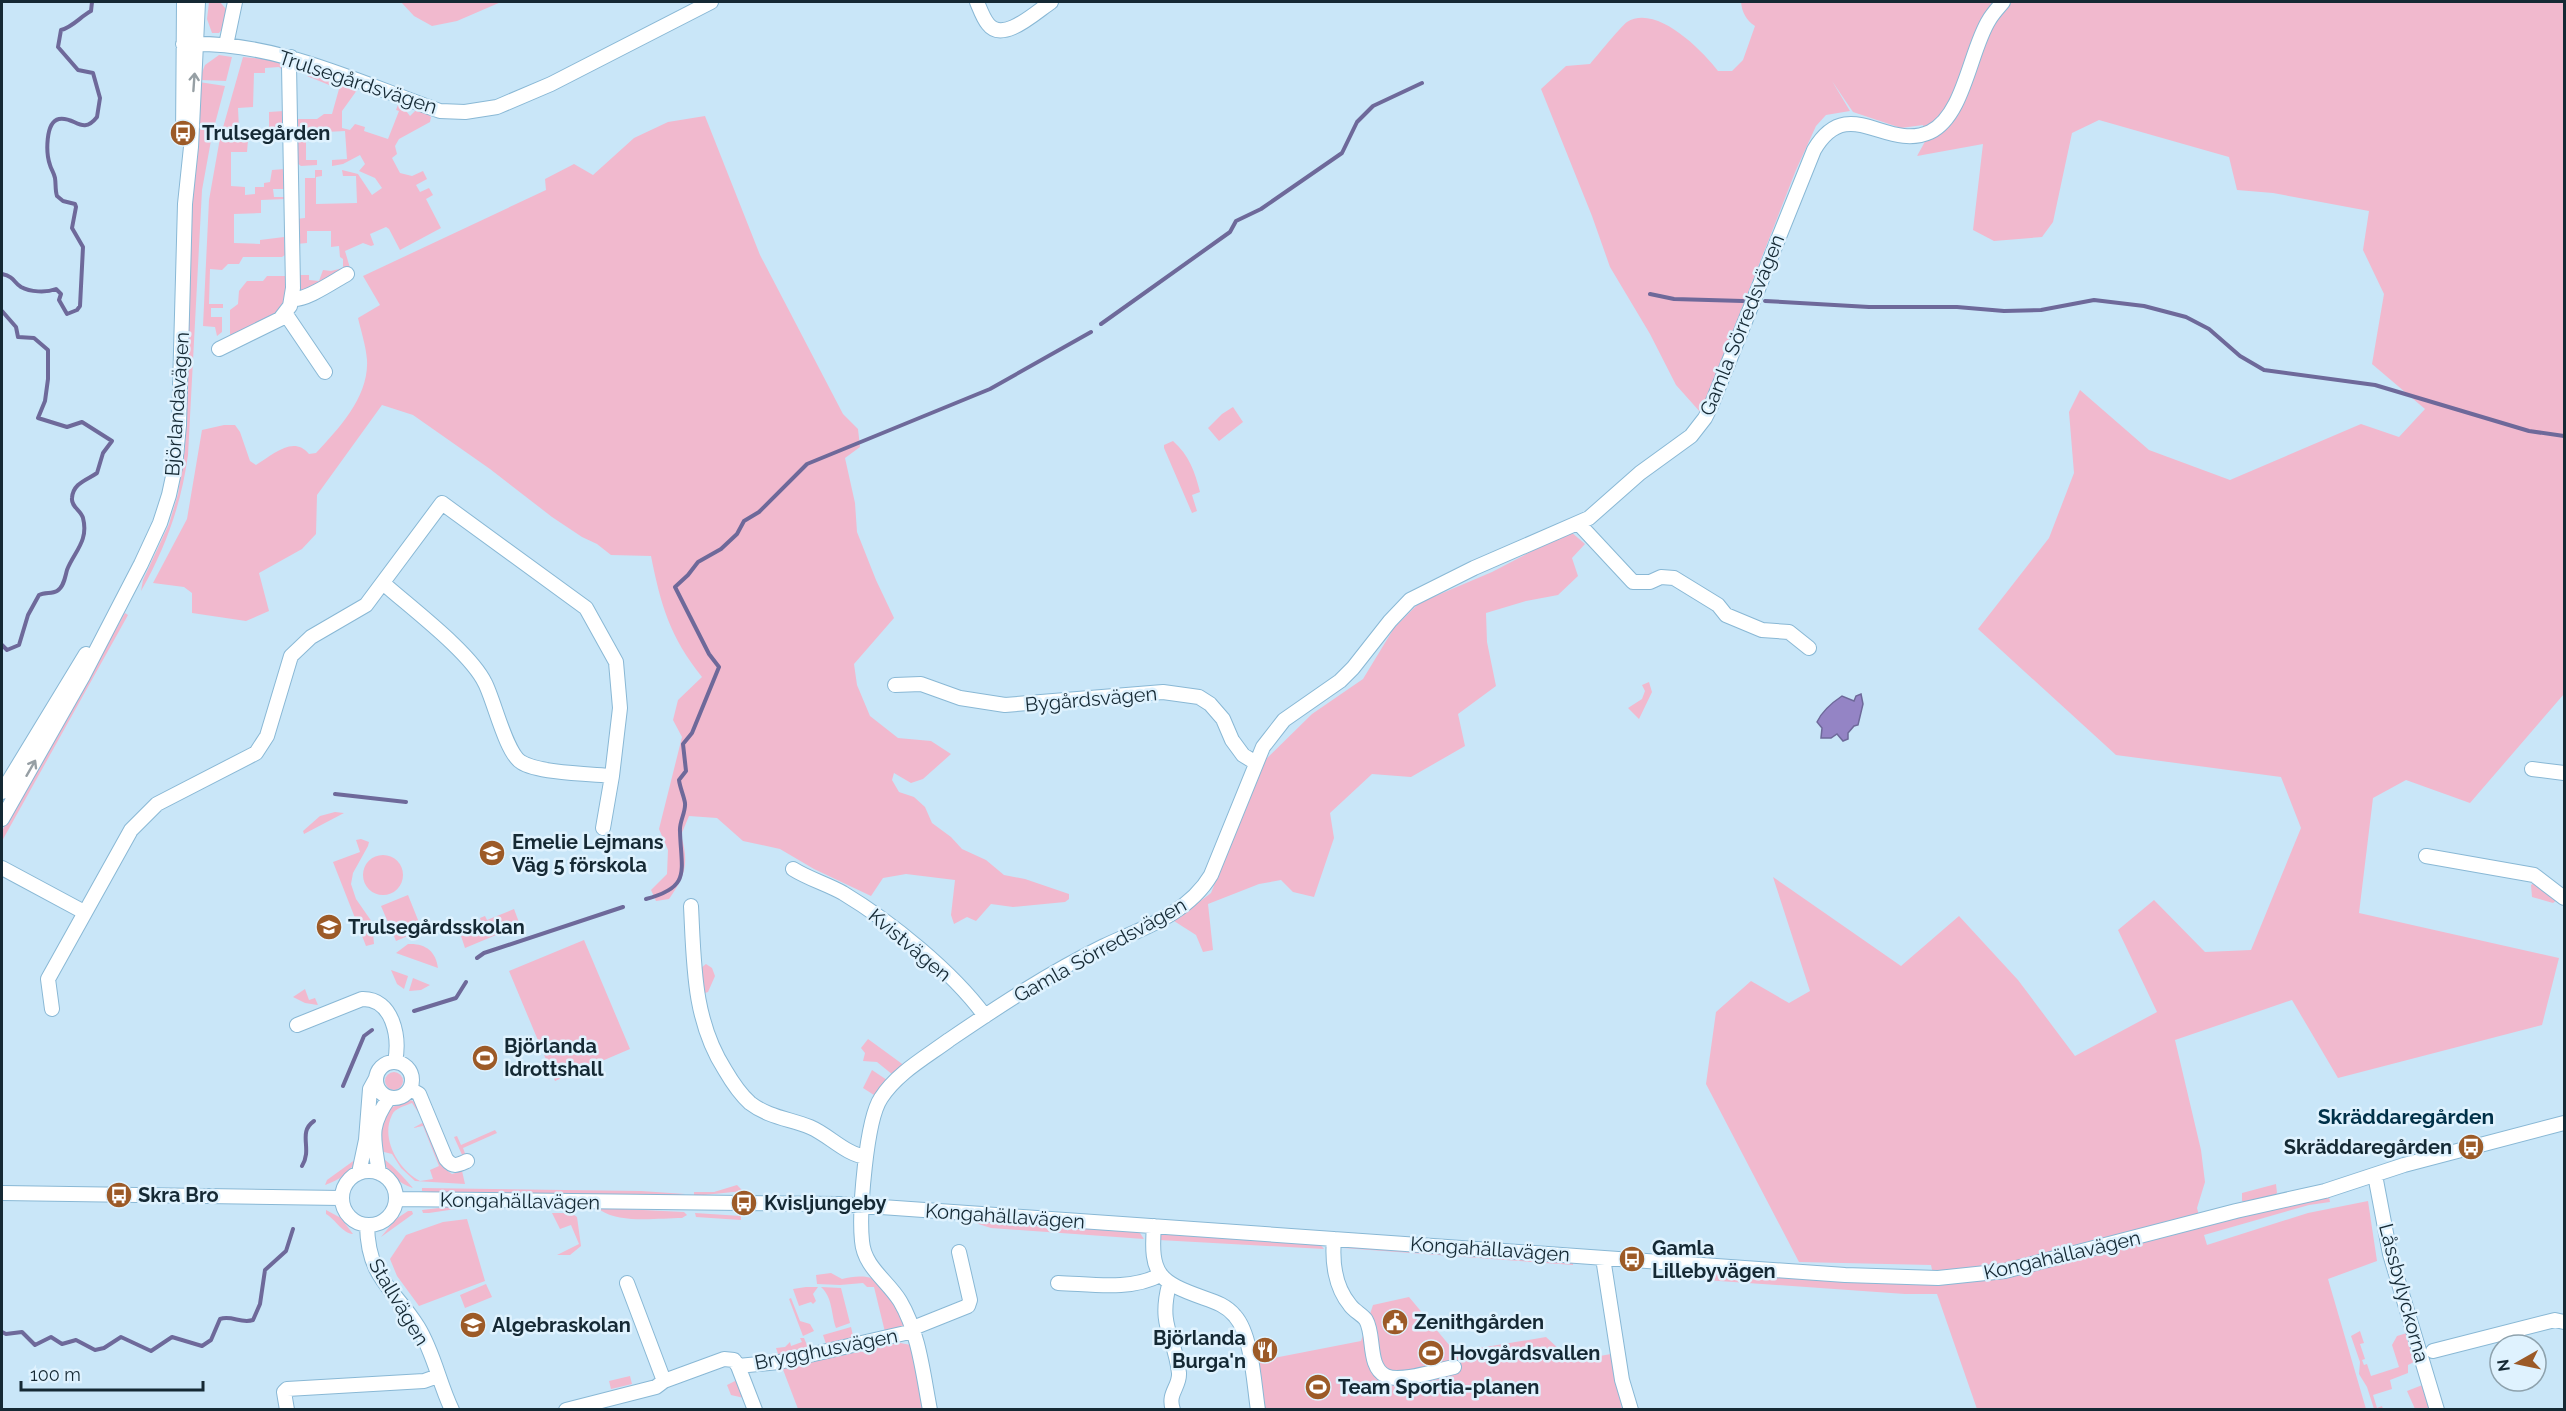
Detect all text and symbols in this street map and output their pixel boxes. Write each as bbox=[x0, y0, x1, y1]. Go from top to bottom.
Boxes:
street label: Trulsegårdsvägen bbox=[276, 45, 440, 119]
one-way arrow bbox=[189, 73, 200, 93]
bus stop icon: Trulsegården bbox=[168, 118, 198, 148]
place label: Trulsegården bbox=[202, 121, 330, 145]
street label: Gamla Sörredsvägen bbox=[1695, 231, 1789, 419]
street label: Björlandavägen bbox=[160, 331, 194, 477]
street label: Bygårdsvägen bbox=[1024, 681, 1158, 717]
one-way arrow bbox=[25, 760, 37, 777]
place label: Emelie Lejmans Väg 5 förskola bbox=[512, 830, 664, 877]
school or university icon: Emelie Lejmans Väg 5 förskola bbox=[477, 838, 507, 868]
street label: Gamla Sörredsvägen bbox=[1010, 893, 1190, 1007]
street label: Kvistvägen bbox=[864, 903, 956, 987]
school or university icon: Trulsegårdsskolan bbox=[314, 912, 344, 942]
place label: Trulsegårdsskolan bbox=[348, 915, 525, 939]
place label: Björlanda Idrottshall bbox=[504, 1034, 604, 1081]
sports icon: Björlanda Idrottshall bbox=[470, 1043, 500, 1073]
district label: Skräddaregården bbox=[2318, 1104, 2494, 1129]
bus stop icon: Skräddaregården bbox=[2456, 1132, 2486, 1162]
place label: Skräddaregården bbox=[2284, 1135, 2452, 1159]
bus stop icon: Skra Bro bbox=[104, 1180, 134, 1210]
place label: Skra Bro bbox=[138, 1183, 219, 1207]
street label: Kongahällavägen bbox=[440, 1188, 600, 1214]
bus stop icon: Kvisljungeby bbox=[729, 1188, 759, 1218]
place label: Kvisljungeby bbox=[764, 1191, 887, 1215]
street label: Kongahällavägen bbox=[924, 1198, 1086, 1234]
street label: Låssbylyckorna bbox=[2374, 1221, 2434, 1365]
street label: Kongahällavägen bbox=[1981, 1225, 2143, 1285]
street label: Kongahällavägen bbox=[1409, 1231, 1571, 1267]
place label: Gamla Lillebyvägen bbox=[1652, 1236, 1776, 1283]
bus stop icon: Gamla Lillebyvägen bbox=[1617, 1244, 1647, 1274]
street label: Stallvägen bbox=[364, 1254, 434, 1350]
public building icon: Zenithgården bbox=[1380, 1307, 1410, 1337]
school or university icon: Algebraskolan bbox=[458, 1310, 488, 1340]
place label: Zenithgården bbox=[1414, 1310, 1544, 1334]
place label: Algebraskolan bbox=[492, 1313, 631, 1337]
street label: Brygghusvägen bbox=[752, 1323, 900, 1375]
place label: Björlanda Burga'n bbox=[1153, 1326, 1246, 1373]
north arrow bbox=[2488, 1333, 2548, 1393]
restaurant icon: Björlanda Burga'n bbox=[1250, 1335, 1280, 1365]
sports icon: Hovgårdsvallen bbox=[1416, 1338, 1446, 1368]
place label: Hovgårdsvallen bbox=[1450, 1341, 1600, 1365]
scale bar bbox=[21, 1354, 202, 1392]
text: N bbox=[2493, 1358, 2514, 1373]
text: 100 m bbox=[30, 1364, 81, 1385]
sports icon: Team Sportia-planen bbox=[1303, 1372, 1333, 1402]
place label: Team Sportia-planen bbox=[1338, 1375, 1539, 1399]

